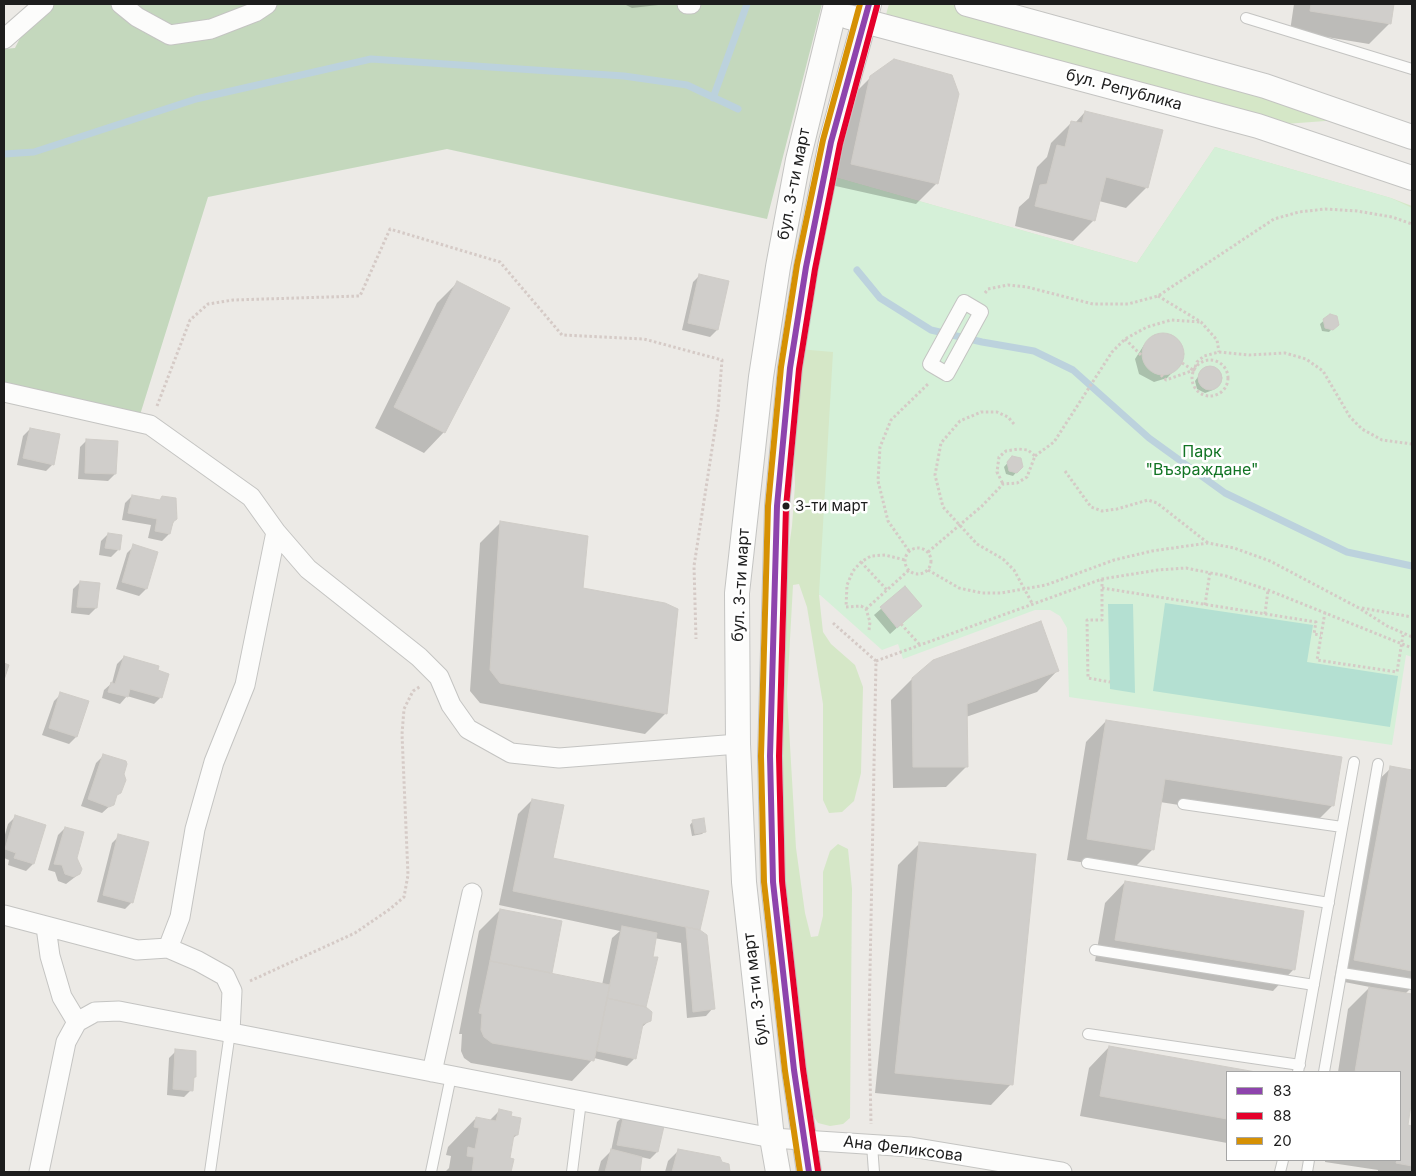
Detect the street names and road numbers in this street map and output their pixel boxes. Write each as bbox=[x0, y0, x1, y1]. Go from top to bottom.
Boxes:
street label: бул. Република bbox=[1064, 65, 1184, 115]
street label: бул. 3-ти март bbox=[774, 126, 814, 242]
street label: бул. 3-ти март bbox=[728, 528, 754, 642]
street label: бул. 3-ти март bbox=[740, 931, 772, 1047]
street label: Ана Феликсова bbox=[842, 1132, 964, 1166]

